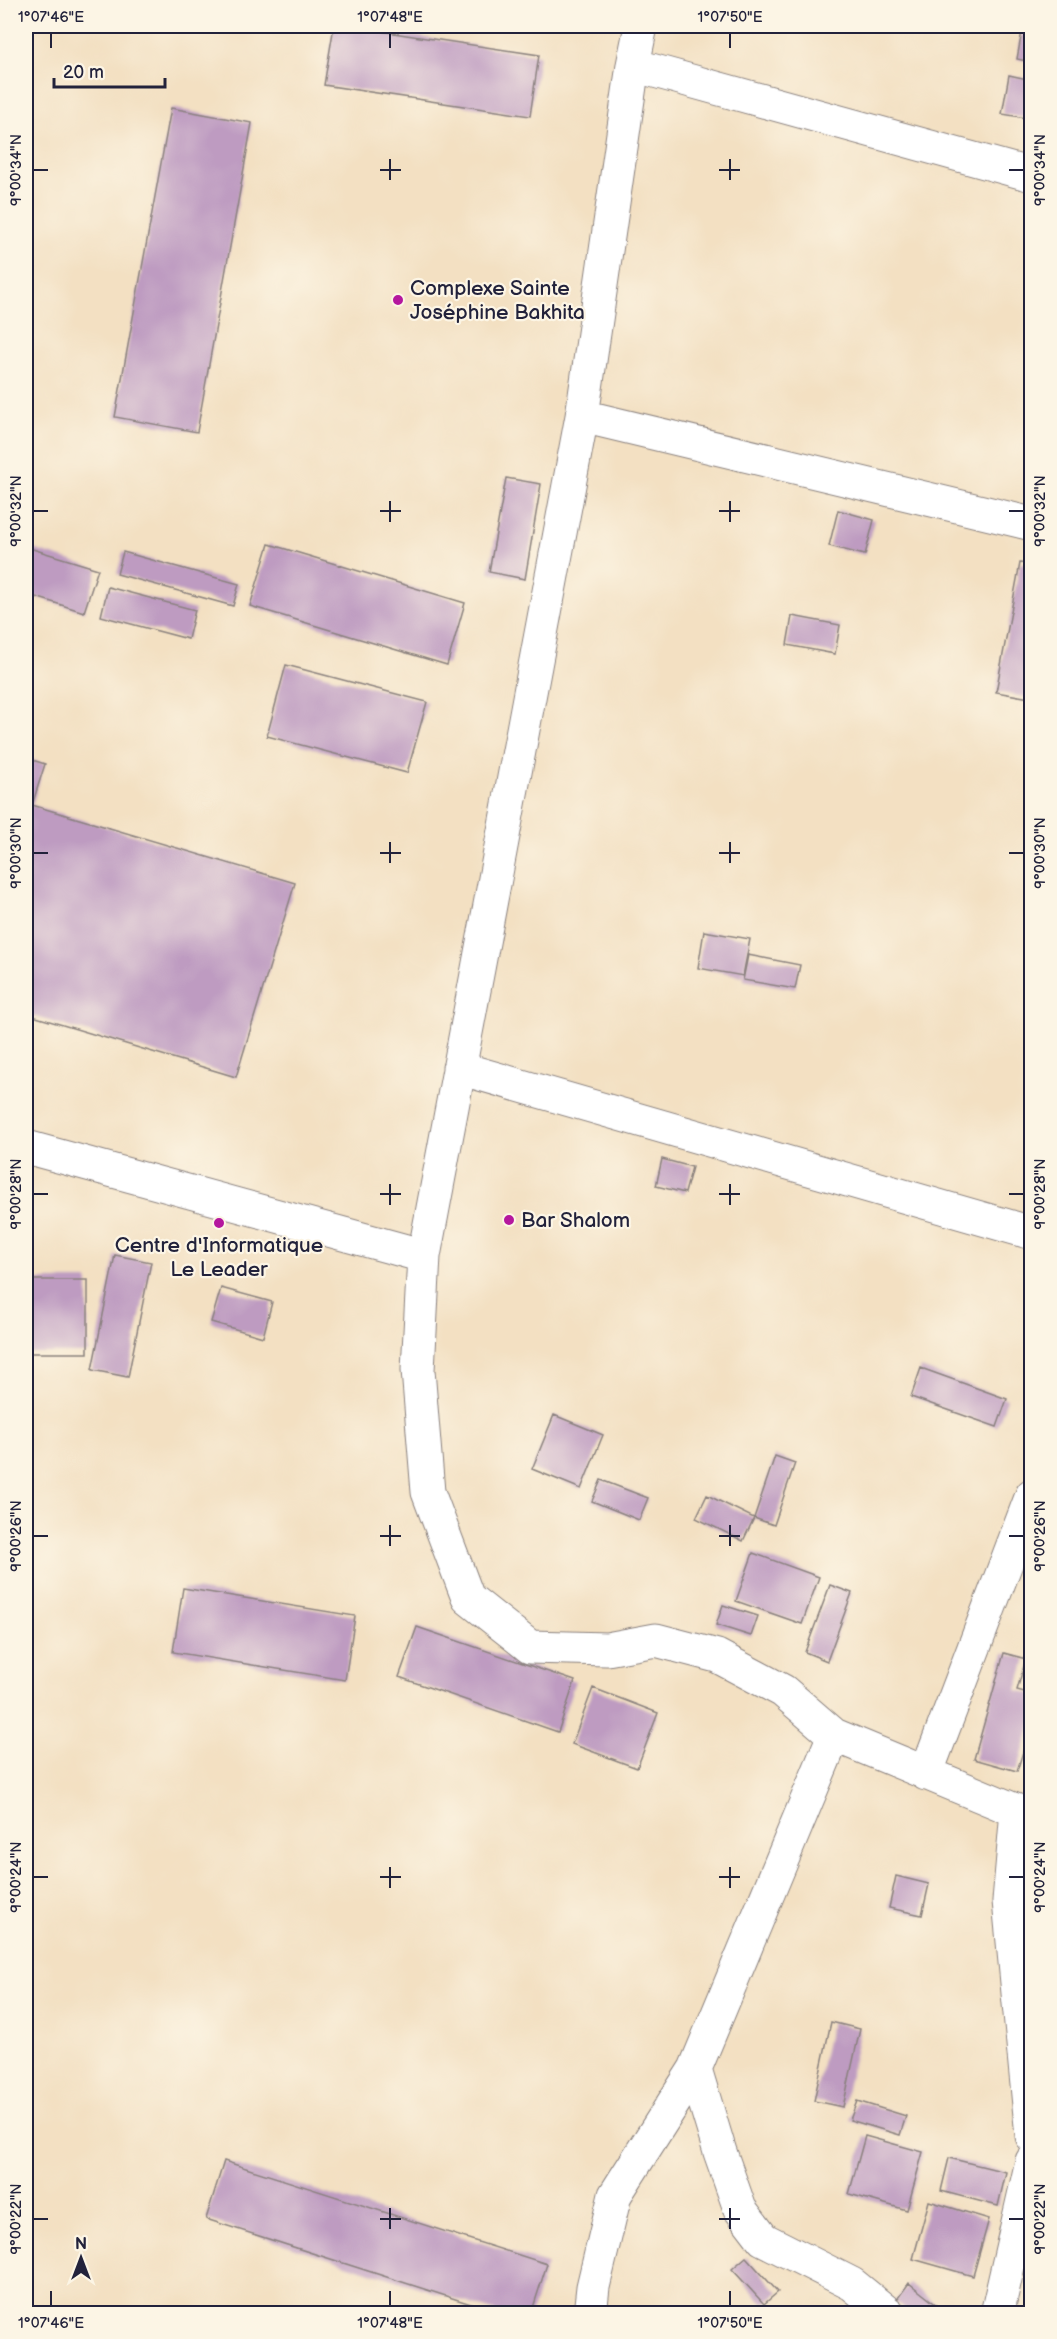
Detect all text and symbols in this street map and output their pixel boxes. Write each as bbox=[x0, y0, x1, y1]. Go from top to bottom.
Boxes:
text: 1°07'46"E bbox=[18, 8, 84, 27]
text: 1°07'48"E bbox=[357, 8, 423, 27]
text: 1°07'50"E bbox=[697, 8, 763, 27]
scale bar bbox=[54, 51, 165, 89]
text: 20 m bbox=[63, 62, 104, 83]
text: 9°00'34"N bbox=[7, 134, 26, 206]
text: 9°00'34"N bbox=[1031, 134, 1050, 206]
place label: Complexe Sainte Joséphine Bakhita bbox=[410, 276, 585, 325]
marker: Complexe Sainte Joséphine Bakhita bbox=[391, 293, 405, 307]
text: 9°00'32"N bbox=[7, 475, 26, 547]
text: 9°00'32"N bbox=[1031, 475, 1050, 547]
text: 9°00'30"N bbox=[7, 817, 26, 889]
text: 9°00'30"N bbox=[1031, 817, 1050, 889]
text: 9°00'28"N bbox=[7, 1158, 26, 1230]
text: 9°00'28"N bbox=[1031, 1158, 1050, 1230]
place label: Bar Shalom bbox=[521, 1208, 630, 1233]
marker: Bar Shalom bbox=[502, 1213, 516, 1227]
marker: Centre d'Informatique Le Leader bbox=[212, 1216, 226, 1230]
place label: Centre d'Informatique Le Leader bbox=[115, 1233, 323, 1282]
text: 9°00'26"N bbox=[7, 1500, 26, 1572]
text: 9°00'26"N bbox=[1031, 1500, 1050, 1572]
text: 9°00'24"N bbox=[7, 1841, 26, 1913]
text: 9°00'24"N bbox=[1031, 1841, 1050, 1913]
text: 9°00'22"N bbox=[7, 2183, 26, 2255]
text: 9°00'22"N bbox=[1031, 2183, 1050, 2255]
north arrow bbox=[51, 2228, 111, 2288]
text: N bbox=[75, 2235, 87, 2254]
text: 1°07'46"E bbox=[18, 2314, 84, 2333]
text: 1°07'48"E bbox=[357, 2314, 423, 2333]
text: 1°07'50"E bbox=[697, 2314, 763, 2333]

